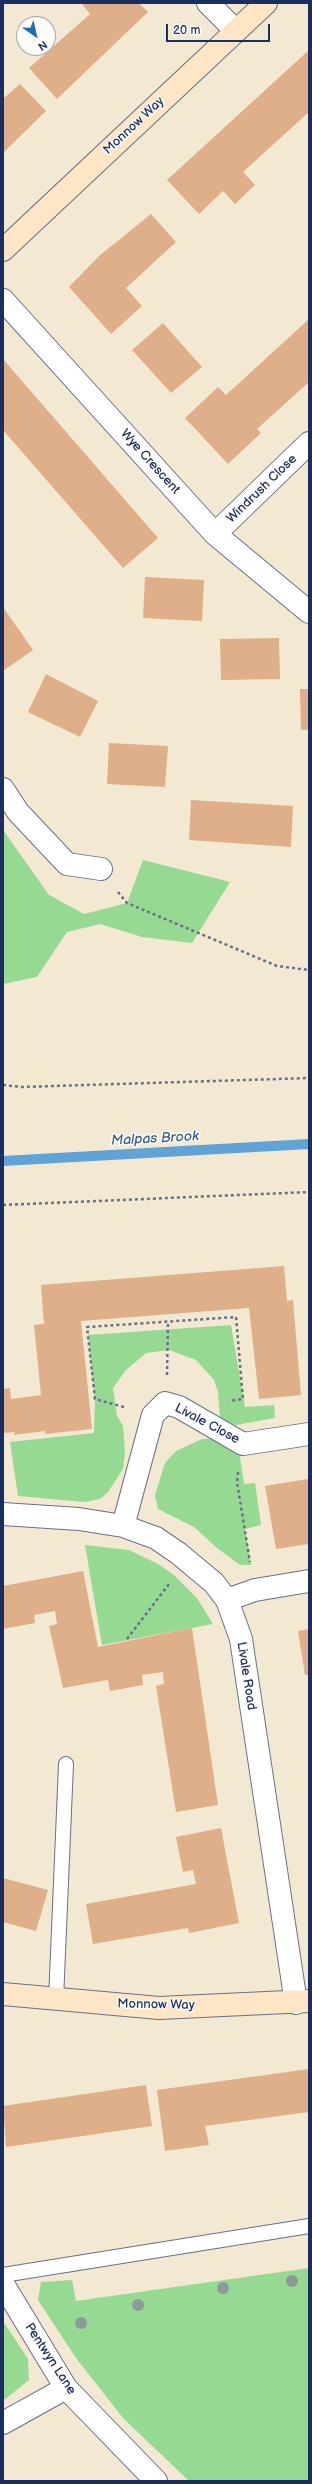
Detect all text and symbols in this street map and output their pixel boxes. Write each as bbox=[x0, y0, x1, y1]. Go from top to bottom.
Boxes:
north arrow bbox=[16, 16, 56, 56]
scale bar bbox=[168, 16, 272, 42]
text: 20 m bbox=[173, 23, 200, 38]
text: N bbox=[35, 38, 49, 53]
street label: Monnow Way bbox=[100, 94, 168, 158]
street label: Wye Crescent bbox=[117, 426, 183, 498]
street label: Windrush Close bbox=[224, 452, 300, 526]
water label: Malpas Brook bbox=[111, 1128, 199, 1150]
street label: Livale Close bbox=[172, 1400, 242, 1448]
street label: Livale Road bbox=[233, 1641, 259, 1711]
street label: Monnow Way bbox=[117, 1997, 195, 2013]
street label: Pentwyn Lane bbox=[21, 2320, 79, 2398]

